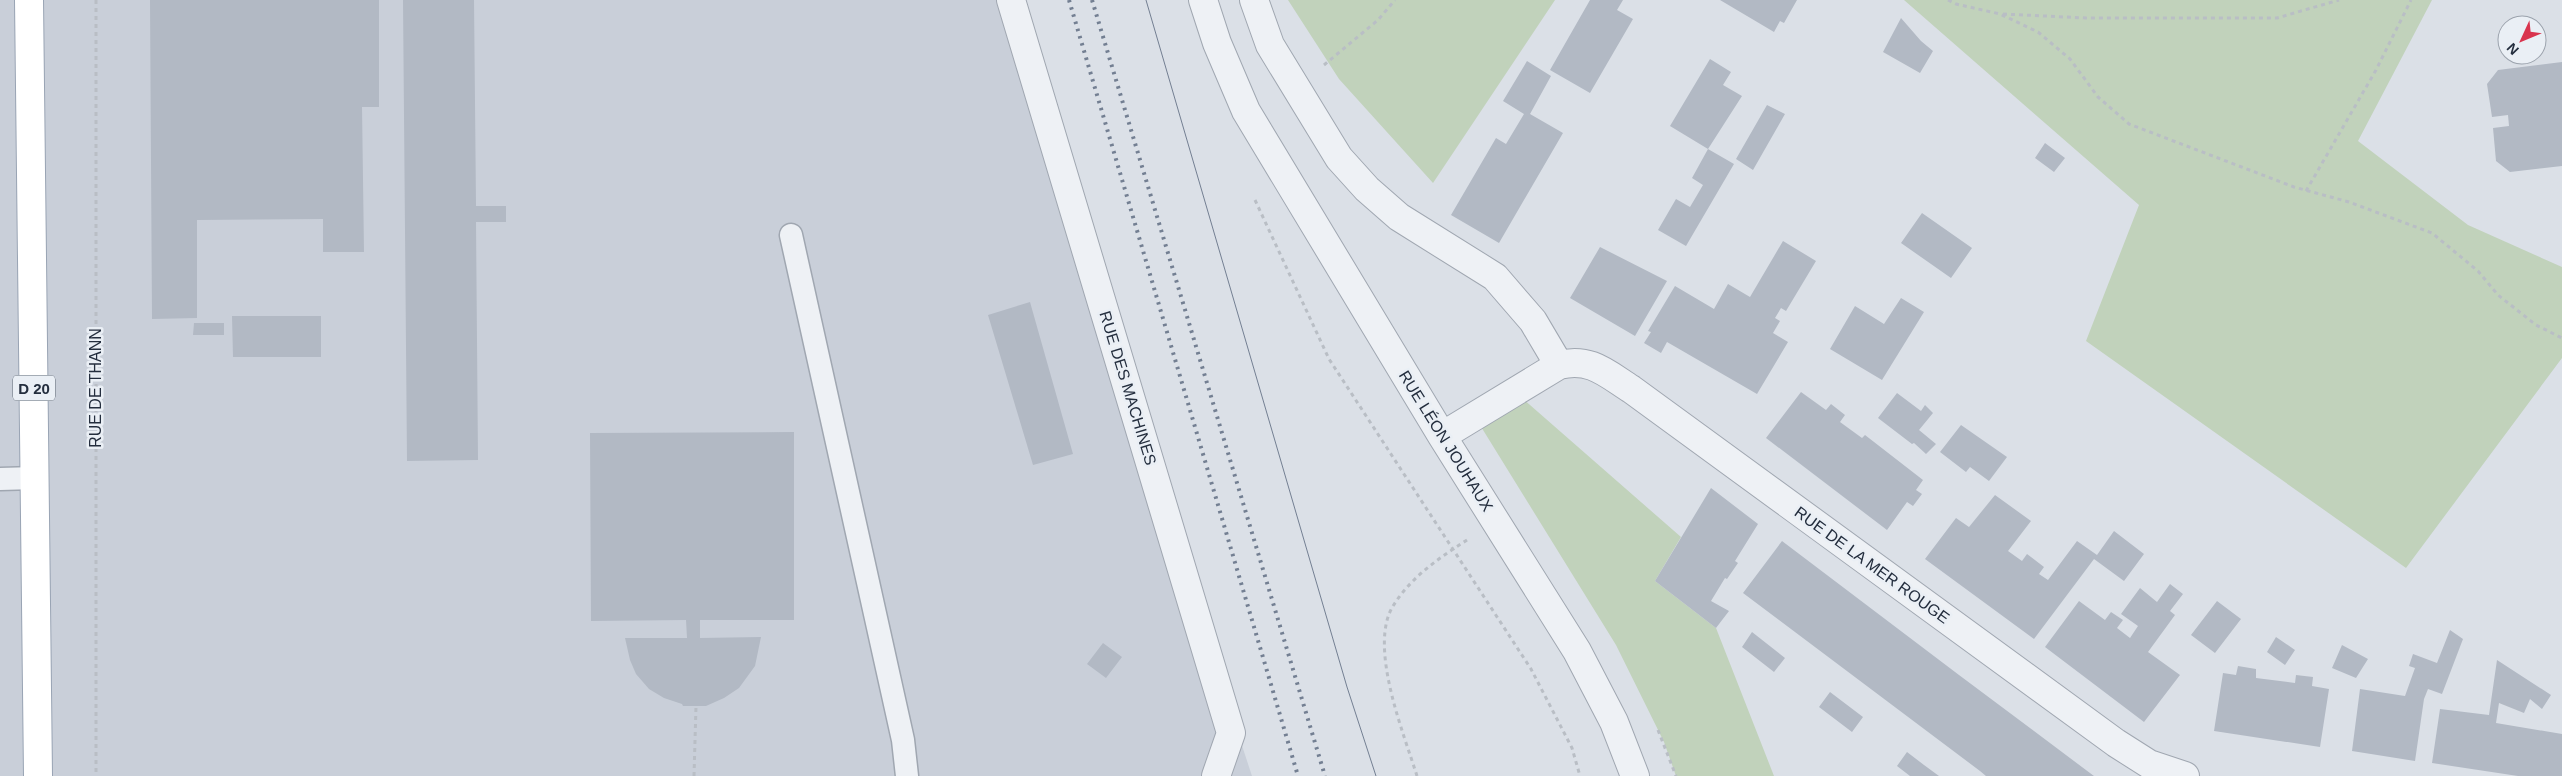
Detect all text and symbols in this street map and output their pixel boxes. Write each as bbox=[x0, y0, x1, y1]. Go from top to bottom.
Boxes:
north arrow bbox=[2497, 15, 2547, 65]
text: N bbox=[2503, 40, 2522, 58]
street label: RUE DES MACHINES bbox=[1096, 309, 1160, 467]
street label: RUE DE THANN bbox=[87, 328, 104, 448]
street label: RUE LÉON JOUHAUX bbox=[1396, 367, 1497, 515]
road number: D 20 bbox=[13, 376, 55, 400]
street label: RUE DE LA MER ROUGE bbox=[1791, 503, 1953, 627]

